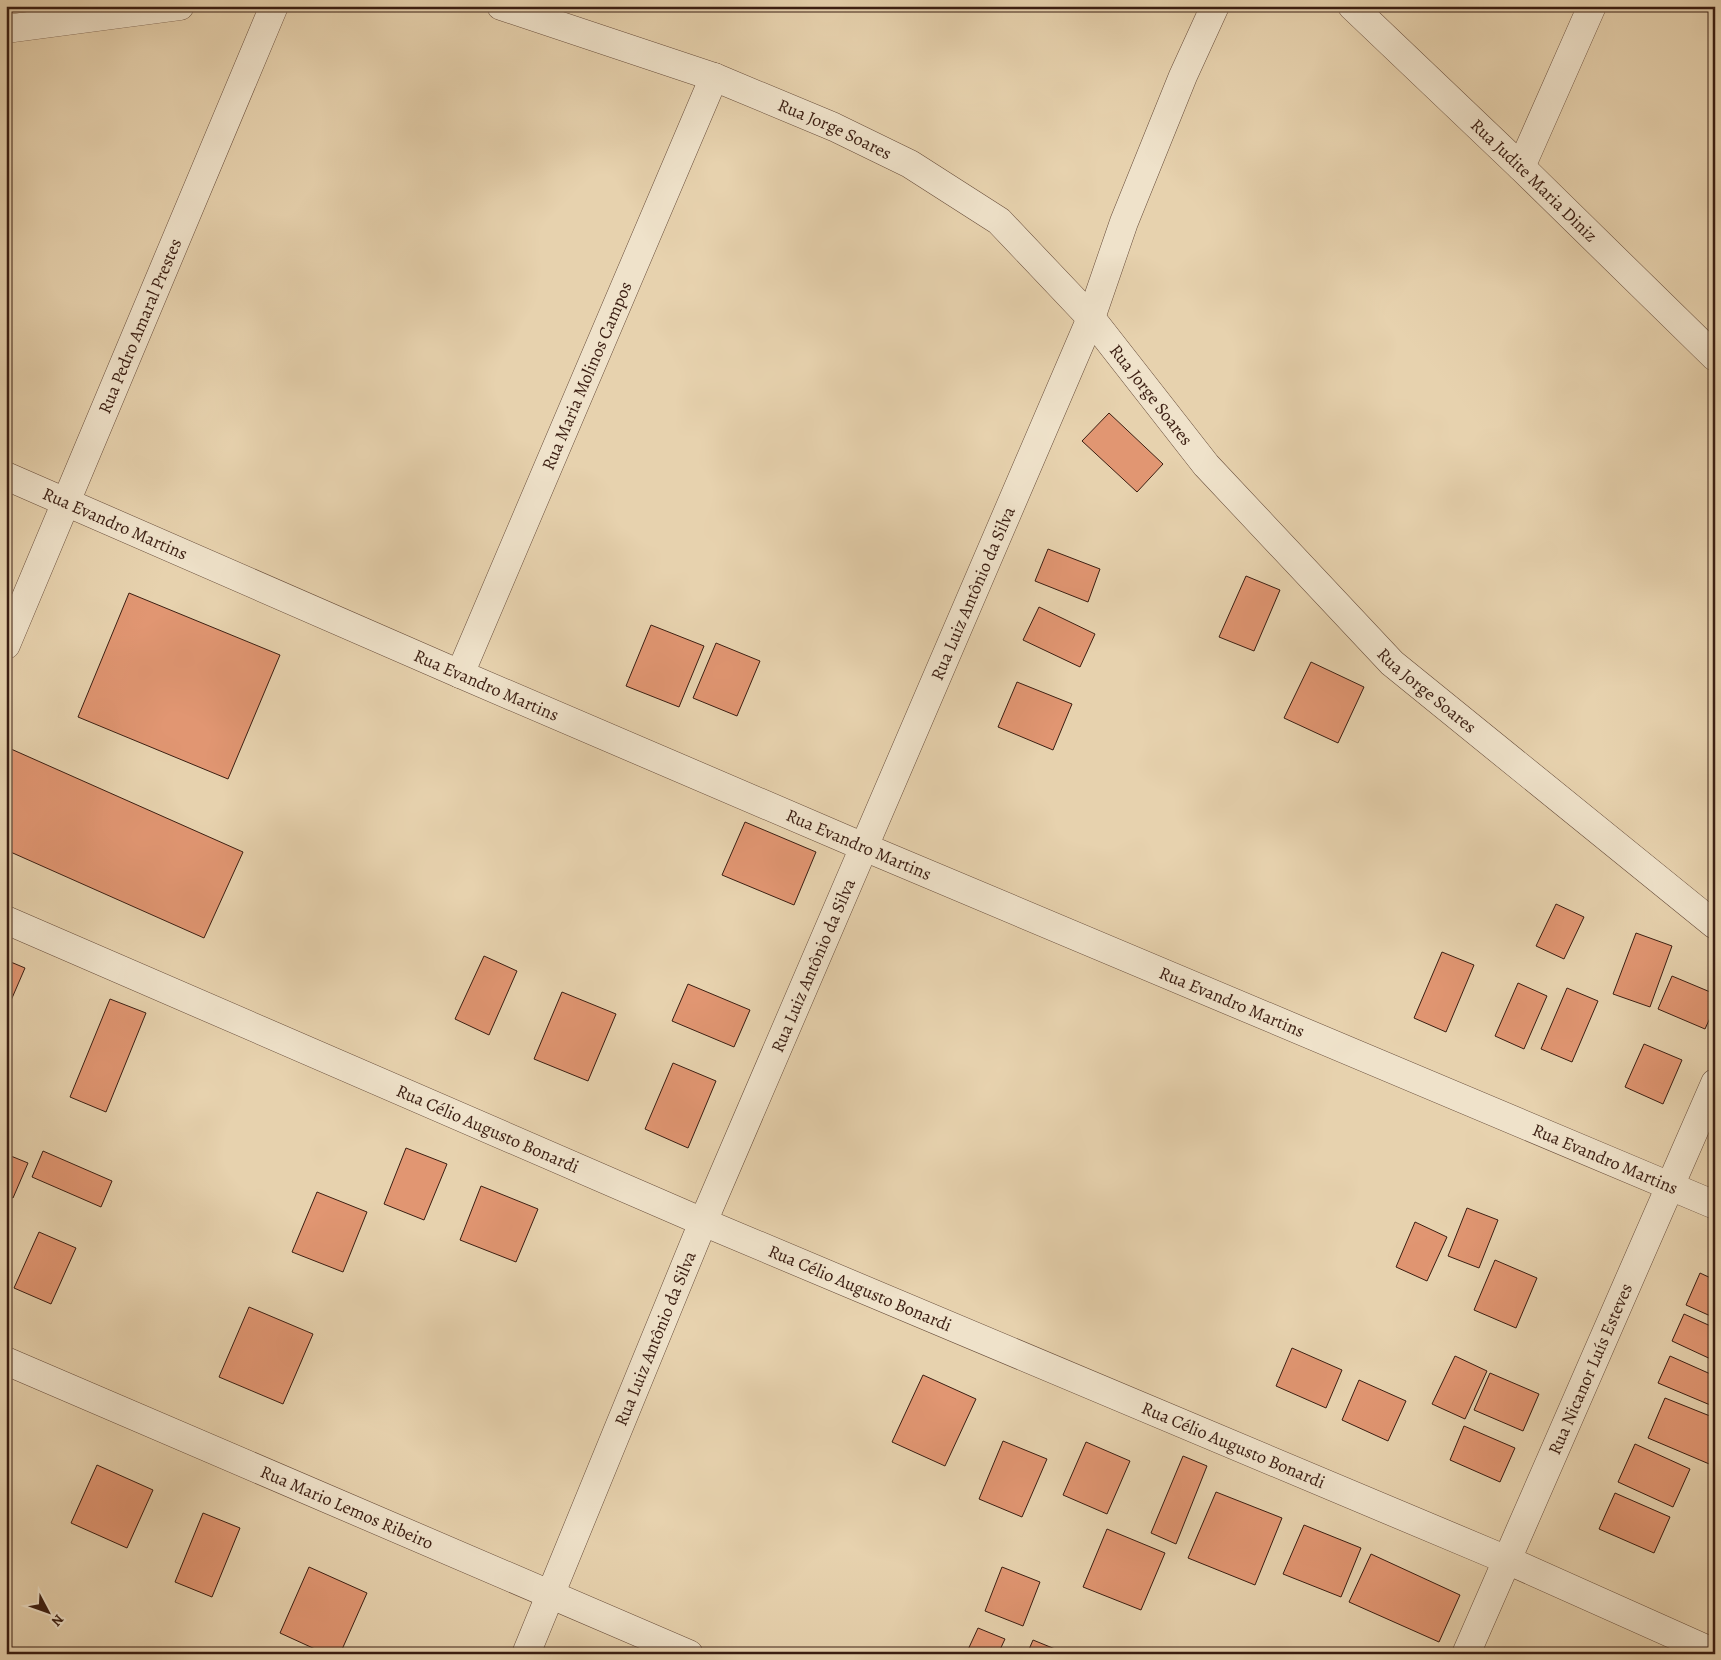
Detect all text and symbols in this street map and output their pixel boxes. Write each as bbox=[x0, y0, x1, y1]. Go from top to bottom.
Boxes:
street label: Rua Jorge Soares bbox=[774, 93, 896, 165]
street label: Rua Judite Maria Diniz bbox=[1465, 113, 1603, 247]
street label: Rua Pedro Amaral Prestes bbox=[92, 235, 187, 417]
street label: Rua Maria Molinos Campos bbox=[536, 278, 638, 474]
street label: Rua Jorge Soares bbox=[1104, 339, 1198, 450]
street label: Rua Evandro Martins bbox=[39, 481, 191, 566]
street label: Rua Luiz Antônio da Silva bbox=[925, 502, 1021, 684]
street label: Rua Jorge Soares bbox=[1372, 642, 1482, 739]
street label: Rua Evandro Martins bbox=[410, 643, 563, 727]
street label: Rua Evandro Martins bbox=[782, 803, 935, 886]
street label: Rua Luiz Antônio da Silva bbox=[765, 874, 861, 1056]
street label: Rua Evandro Martins bbox=[1156, 961, 1308, 1043]
street label: Rua Célio Augusto Bonardi bbox=[393, 1079, 583, 1179]
street label: Rua Evandro Martins bbox=[1529, 1118, 1682, 1200]
street label: Rua Célio Augusto Bonardi bbox=[765, 1239, 955, 1337]
street label: Rua Luiz Antônio da Silva bbox=[609, 1247, 702, 1430]
street label: Rua Nicanor Luís Esteves bbox=[1542, 1279, 1638, 1459]
street label: Rua Célio Augusto Bonardi bbox=[1138, 1396, 1329, 1494]
street label: Rua Mario Lemos Ribeiro bbox=[257, 1460, 437, 1555]
north arrow bbox=[22, 1588, 72, 1638]
text: N bbox=[47, 1610, 68, 1630]

